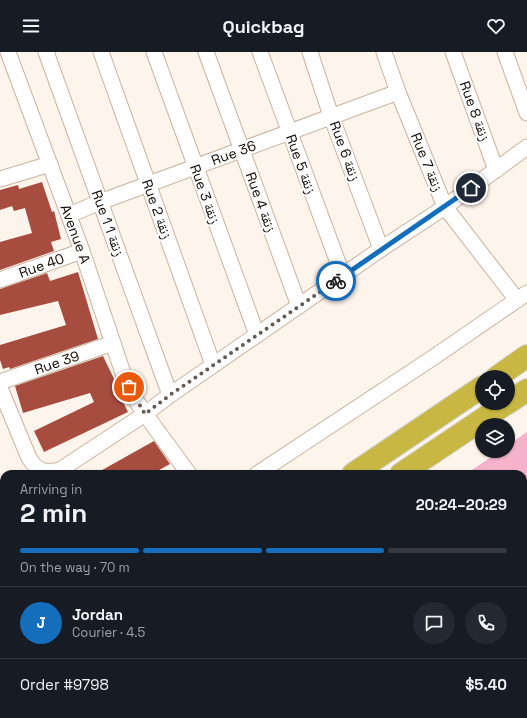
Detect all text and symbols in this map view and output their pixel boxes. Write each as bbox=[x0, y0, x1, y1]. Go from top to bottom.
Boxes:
icon: menu bbox=[20, 15, 42, 37]
text: Quickbag bbox=[223, 15, 304, 38]
icon: heart bbox=[485, 15, 507, 37]
street label: Rue 8 زنقة bbox=[456, 79, 494, 143]
street label: Rue 6 زنقة bbox=[326, 119, 364, 183]
street label: Rue 7 زنقة bbox=[407, 130, 447, 194]
street label: Rue 5 زنقة bbox=[282, 132, 320, 196]
street label: Rue 36 bbox=[209, 136, 258, 169]
street label: Rue 3 زنقة bbox=[186, 162, 224, 226]
street label: Rue 4 زنقة bbox=[242, 169, 280, 235]
pin bbox=[454, 171, 488, 205]
street label: Rue 2 زنقة bbox=[138, 177, 176, 241]
icon: home bbox=[460, 177, 482, 199]
street label: Rue 1 زنقة 1 bbox=[88, 187, 128, 259]
street label: Avenue A bbox=[56, 202, 95, 266]
street label: Rue 40 bbox=[16, 249, 67, 282]
courier bbox=[316, 261, 356, 301]
icon: bike bbox=[325, 270, 347, 292]
street label: Rue 39 bbox=[32, 346, 82, 378]
pin bbox=[112, 370, 146, 404]
map controls bbox=[475, 370, 515, 458]
button: locate bbox=[475, 370, 515, 410]
icon: bag bbox=[118, 376, 140, 398]
button: layers bbox=[475, 418, 515, 458]
text: Arriving in bbox=[20, 481, 82, 498]
text: 20:24–20:29 bbox=[416, 495, 507, 514]
text: 2 min bbox=[20, 496, 87, 530]
text: On the way · 70 m bbox=[20, 559, 130, 576]
button: chat bbox=[413, 602, 455, 644]
button: phone bbox=[465, 602, 507, 644]
text: Jordan bbox=[72, 605, 123, 624]
text: J bbox=[36, 613, 46, 632]
text: Courier · 4.5 bbox=[72, 624, 145, 641]
text: Order #9798 bbox=[20, 675, 109, 694]
text: $5.40 bbox=[465, 675, 507, 694]

